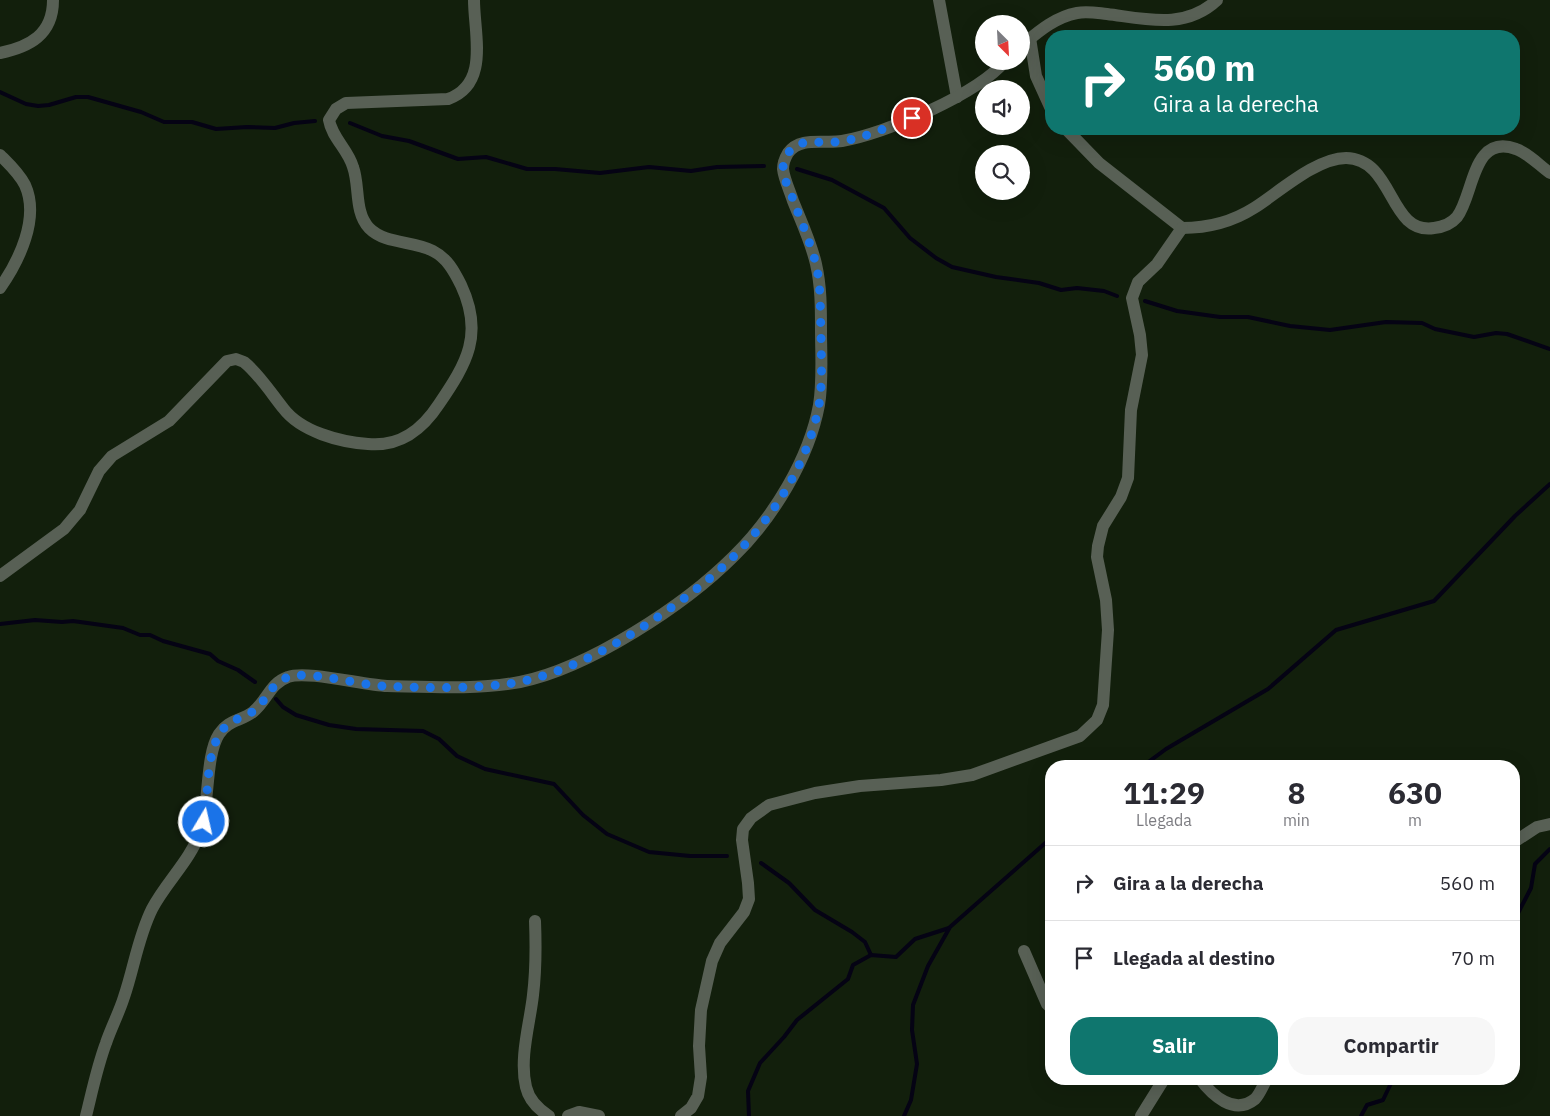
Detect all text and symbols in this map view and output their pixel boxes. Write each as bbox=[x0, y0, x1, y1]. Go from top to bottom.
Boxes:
north arrow bbox=[975, 15, 1030, 70]
map controls bbox=[975, 15, 1030, 200]
text: 560 m bbox=[1153, 45, 1256, 91]
icon: right bbox=[1070, 50, 1135, 115]
button: sound bbox=[975, 80, 1030, 135]
text: Gira a la derecha bbox=[1153, 89, 1319, 118]
pin bbox=[891, 97, 933, 139]
icon: arrive bbox=[898, 104, 926, 132]
button: search bbox=[975, 145, 1030, 200]
text: 11:29 bbox=[1123, 773, 1205, 812]
text: 8 bbox=[1287, 773, 1305, 812]
text: 630 bbox=[1388, 773, 1442, 812]
position arrow bbox=[177, 795, 229, 847]
text: Llegada bbox=[1136, 810, 1192, 830]
text: min bbox=[1283, 810, 1310, 830]
text: m bbox=[1408, 810, 1422, 830]
icon: right bbox=[1070, 869, 1098, 897]
text: Gira a la derecha bbox=[1113, 871, 1264, 895]
text: 560 m bbox=[1440, 871, 1495, 895]
icon: arrive bbox=[1070, 944, 1098, 972]
text: Llegada al destino bbox=[1113, 946, 1275, 970]
text: 70 m bbox=[1451, 946, 1495, 970]
button: Salir bbox=[1070, 1017, 1278, 1075]
button: Compartir bbox=[1288, 1017, 1495, 1075]

